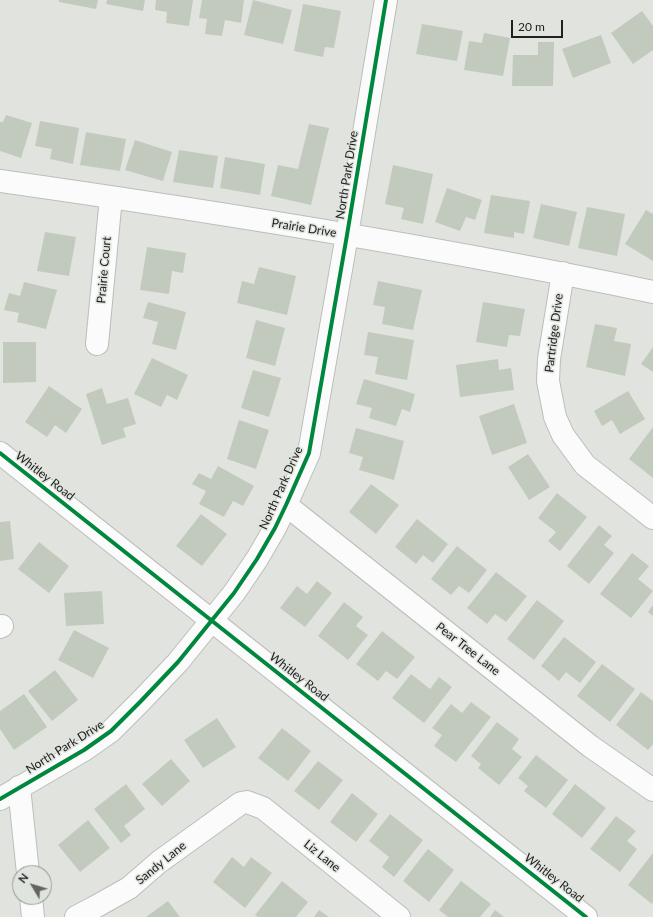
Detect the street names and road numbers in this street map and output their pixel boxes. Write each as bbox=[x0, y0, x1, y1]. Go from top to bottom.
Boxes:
street label: North Park Drive bbox=[333, 130, 361, 220]
street label: Prairie Drive bbox=[271, 216, 337, 240]
street label: Prairie Court bbox=[94, 236, 114, 304]
street label: Partridge Drive bbox=[542, 293, 566, 373]
street label: North Park Drive bbox=[256, 444, 306, 532]
street label: Whitley Road bbox=[13, 448, 77, 504]
street label: Pear Tree Lane bbox=[433, 619, 503, 679]
street label: Whitley Road bbox=[267, 649, 331, 705]
street label: North Park Drive bbox=[23, 717, 107, 777]
street label: Liz Lane bbox=[301, 837, 343, 875]
street label: Sandy Lane bbox=[133, 838, 189, 888]
street label: Whitley Road bbox=[522, 850, 586, 906]

